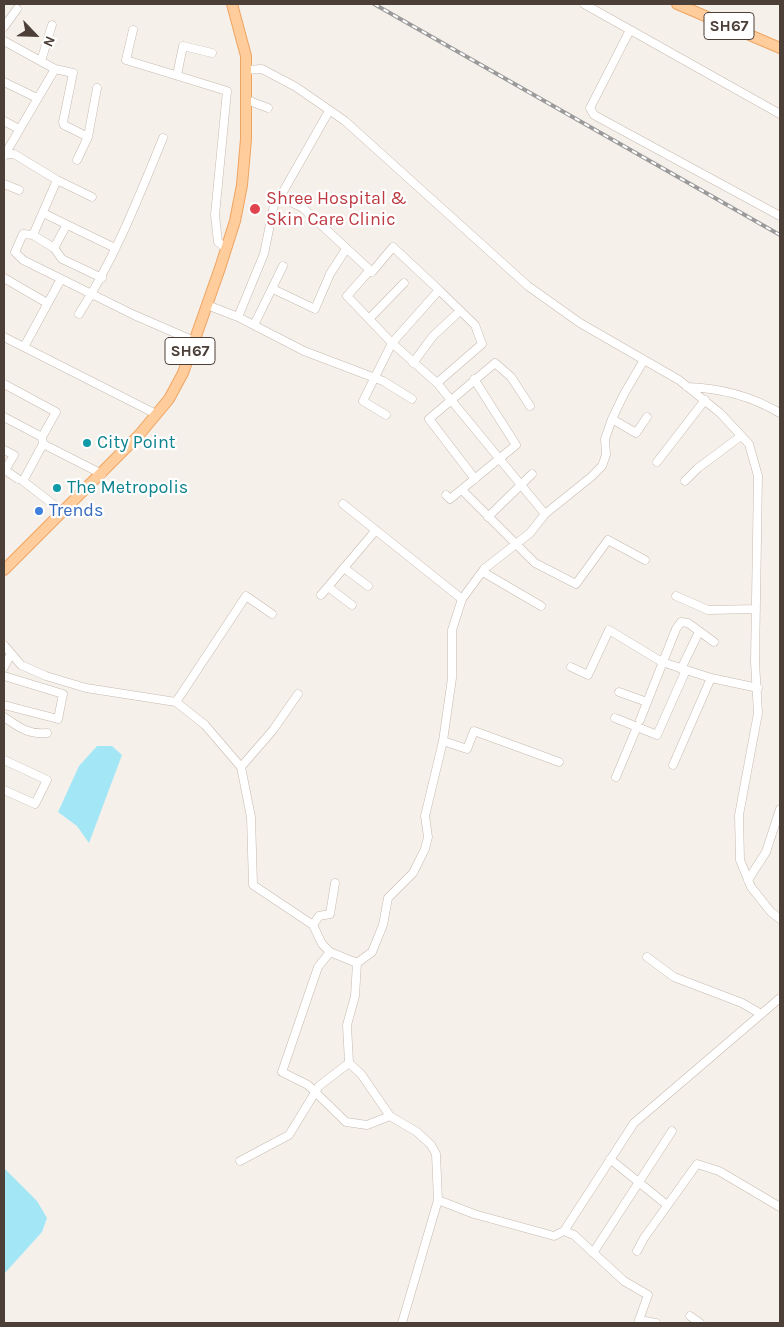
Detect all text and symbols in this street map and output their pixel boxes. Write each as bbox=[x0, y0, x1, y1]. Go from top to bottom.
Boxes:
north arrow bbox=[10, 10, 60, 60]
road number: SH67 bbox=[704, 12, 754, 40]
text: N bbox=[39, 33, 59, 49]
place label: Shree Hospital & Skin Care Clinic bbox=[266, 188, 407, 230]
marker: Shree Hospital & Skin Care Clinic bbox=[248, 202, 262, 216]
road number: SH67 bbox=[165, 338, 215, 364]
place label: City Point bbox=[97, 432, 176, 454]
marker: City Point bbox=[81, 437, 93, 449]
place label: The Metropolis bbox=[67, 477, 188, 499]
marker: The Metropolis bbox=[51, 482, 63, 494]
place label: Trends bbox=[49, 500, 103, 522]
marker: Trends bbox=[33, 505, 45, 517]

